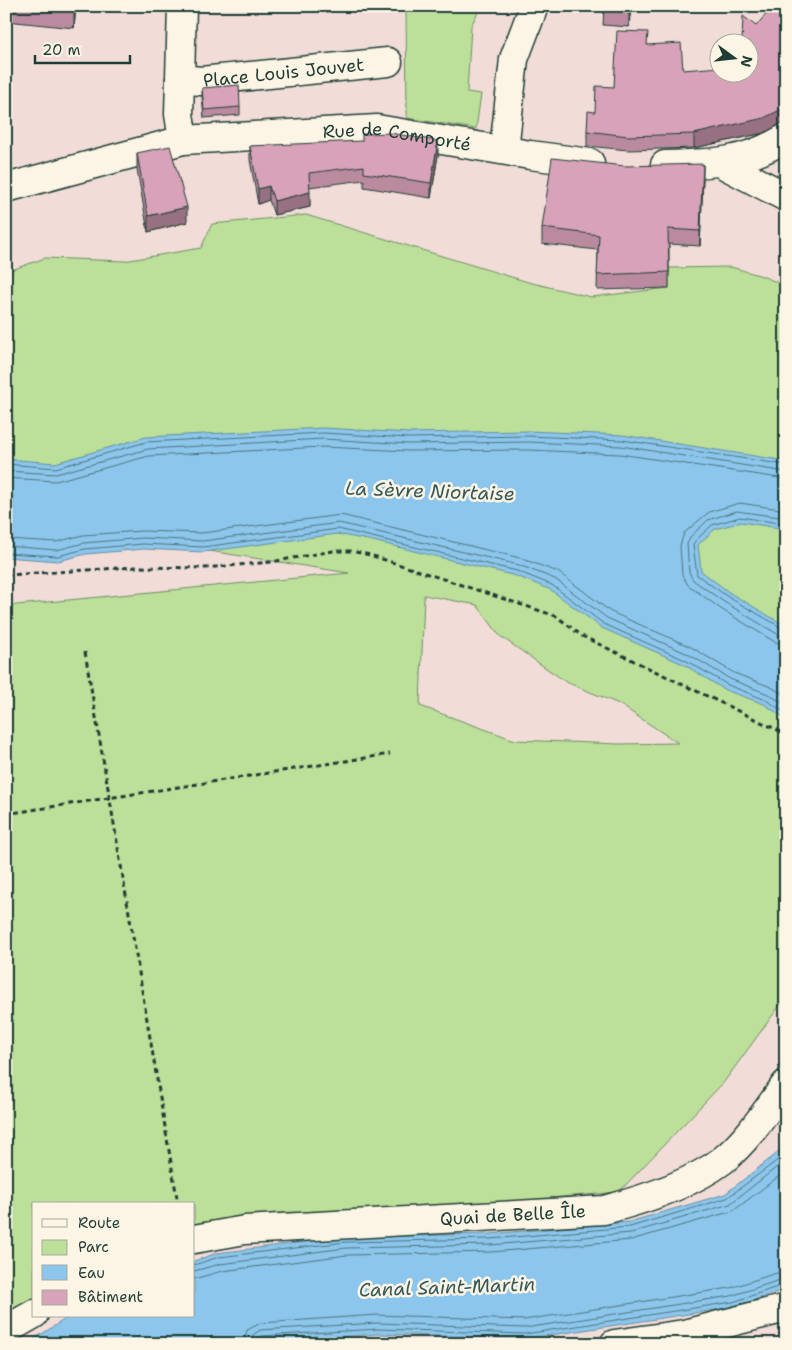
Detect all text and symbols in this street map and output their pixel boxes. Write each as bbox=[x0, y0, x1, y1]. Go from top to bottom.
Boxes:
scale bar bbox=[35, 32, 130, 64]
north arrow bbox=[710, 32, 760, 82]
text: 20 m bbox=[42, 40, 81, 60]
street label: Place Louis Jouvet bbox=[202, 52, 365, 93]
text: N bbox=[736, 54, 757, 69]
street label: Rue de Comporté bbox=[322, 116, 473, 157]
water label: La Sèvre Niortaise bbox=[345, 476, 515, 506]
street label: Quai de Belle Île bbox=[439, 1199, 586, 1231]
legend bbox=[32, 1202, 195, 1318]
text: Route bbox=[78, 1213, 120, 1233]
text: Parc bbox=[78, 1237, 109, 1257]
text: Eau bbox=[78, 1263, 105, 1283]
water label: Canal Saint-Martin bbox=[358, 1271, 536, 1303]
text: Bâtiment bbox=[78, 1287, 143, 1307]

